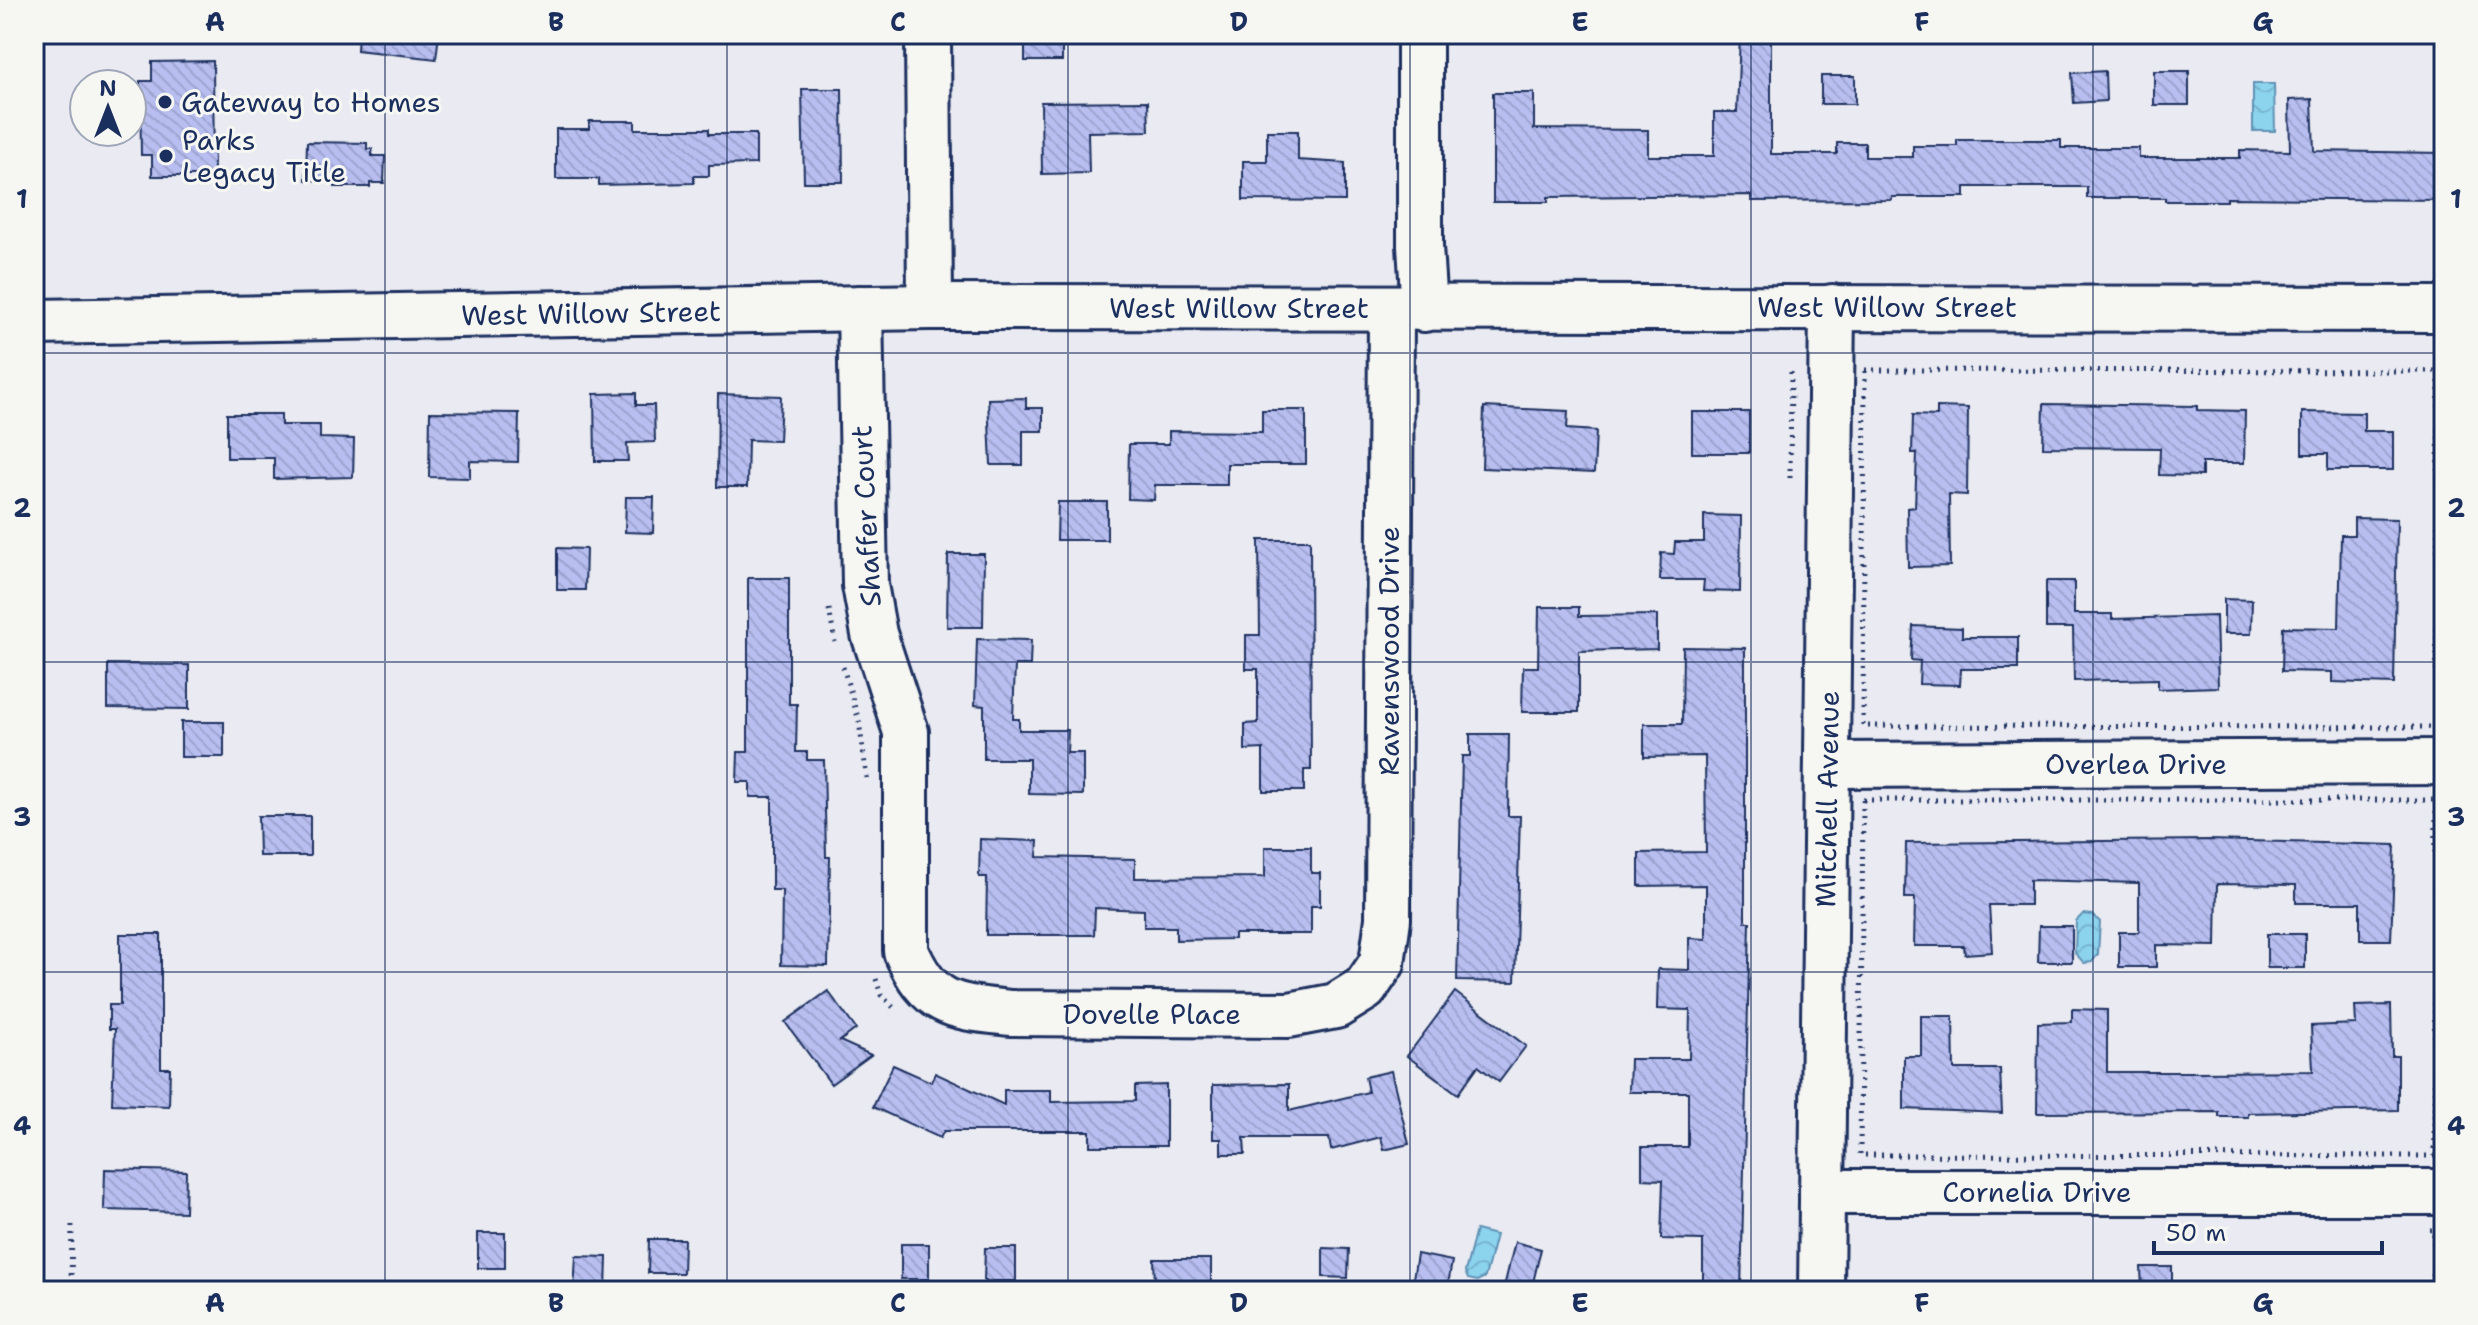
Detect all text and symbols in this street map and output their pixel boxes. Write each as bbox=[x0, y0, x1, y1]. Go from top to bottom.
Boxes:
text: A bbox=[205, 4, 225, 39]
text: B bbox=[548, 4, 564, 39]
text: C bbox=[890, 4, 906, 39]
text: D bbox=[1230, 4, 1248, 39]
text: E bbox=[1571, 4, 1589, 39]
text: F bbox=[1914, 4, 1930, 39]
text: G bbox=[2253, 4, 2274, 39]
north arrow bbox=[68, 68, 148, 148]
text: N bbox=[99, 74, 117, 103]
place label: Gateway to Homes bbox=[181, 83, 441, 121]
marker: Gateway to Homes bbox=[156, 93, 174, 111]
place label: Parks Legacy Title bbox=[182, 121, 346, 191]
marker: Parks Legacy Title bbox=[157, 147, 175, 165]
text: 1 bbox=[16, 181, 28, 216]
text: 1 bbox=[2450, 181, 2462, 216]
street label: West Willow Street bbox=[1757, 288, 2017, 326]
street label: West Willow Street bbox=[1109, 289, 1369, 327]
street label: West Willow Street bbox=[461, 292, 721, 334]
street label: Shaffer Court bbox=[842, 424, 890, 608]
text: 2 bbox=[13, 490, 31, 525]
text: 2 bbox=[2447, 490, 2465, 525]
street label: Ravenswood Drive bbox=[1370, 526, 1408, 776]
street label: Mitchell Avenue bbox=[1806, 690, 1848, 908]
street label: Overlea Drive bbox=[2045, 745, 2227, 783]
text: 3 bbox=[13, 799, 31, 834]
text: 3 bbox=[2447, 799, 2465, 834]
street label: Dovelle Place bbox=[1063, 995, 1241, 1033]
text: 4 bbox=[13, 1108, 31, 1143]
text: 4 bbox=[2447, 1108, 2465, 1143]
street label: Cornelia Drive bbox=[1942, 1173, 2132, 1211]
scale bar bbox=[2154, 1205, 2382, 1255]
text: 50 m bbox=[2166, 1217, 2226, 1249]
text: A bbox=[205, 1285, 225, 1320]
text: B bbox=[548, 1285, 564, 1320]
text: C bbox=[890, 1285, 906, 1320]
text: D bbox=[1230, 1285, 1248, 1320]
text: E bbox=[1571, 1285, 1589, 1320]
text: F bbox=[1914, 1285, 1930, 1320]
text: G bbox=[2253, 1285, 2274, 1320]

